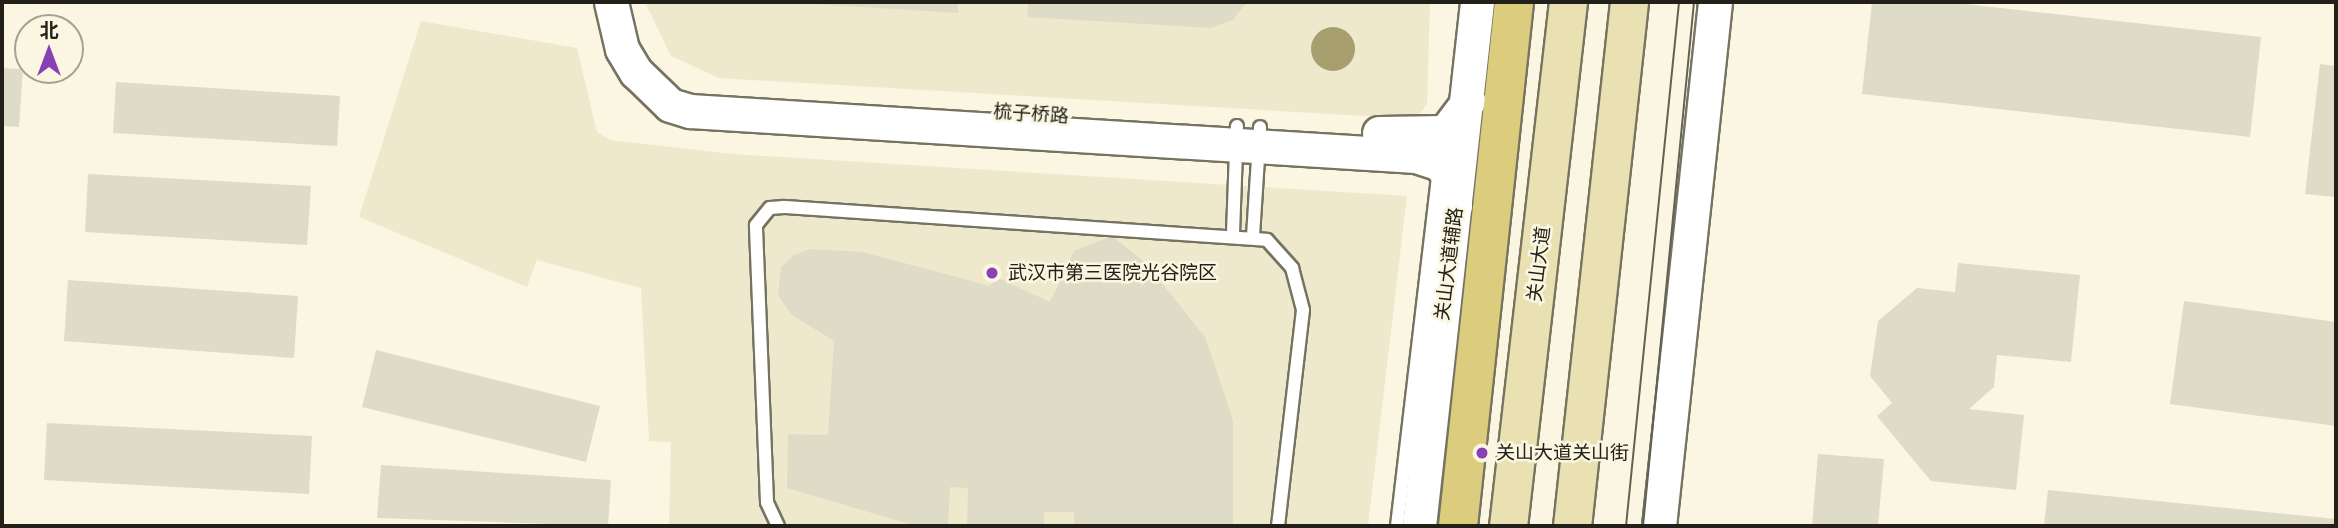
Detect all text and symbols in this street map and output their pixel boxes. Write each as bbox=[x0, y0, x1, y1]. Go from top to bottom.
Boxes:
north arrow bbox=[14, 14, 84, 84]
text: 北 bbox=[39, 18, 59, 42]
street label: 梳子桥路 bbox=[992, 100, 1070, 128]
street label: 关山大道辅路 bbox=[1431, 206, 1467, 322]
street label: 关山大道 bbox=[1523, 225, 1555, 303]
place label: 武汉市第三医院光谷院区 bbox=[1008, 262, 1217, 284]
marker: 武汉市第三医院光谷院区 bbox=[982, 263, 1002, 283]
place label: 关山大道关山街 bbox=[1496, 442, 1629, 464]
marker: 关山大道关山街 bbox=[1474, 445, 1490, 461]

